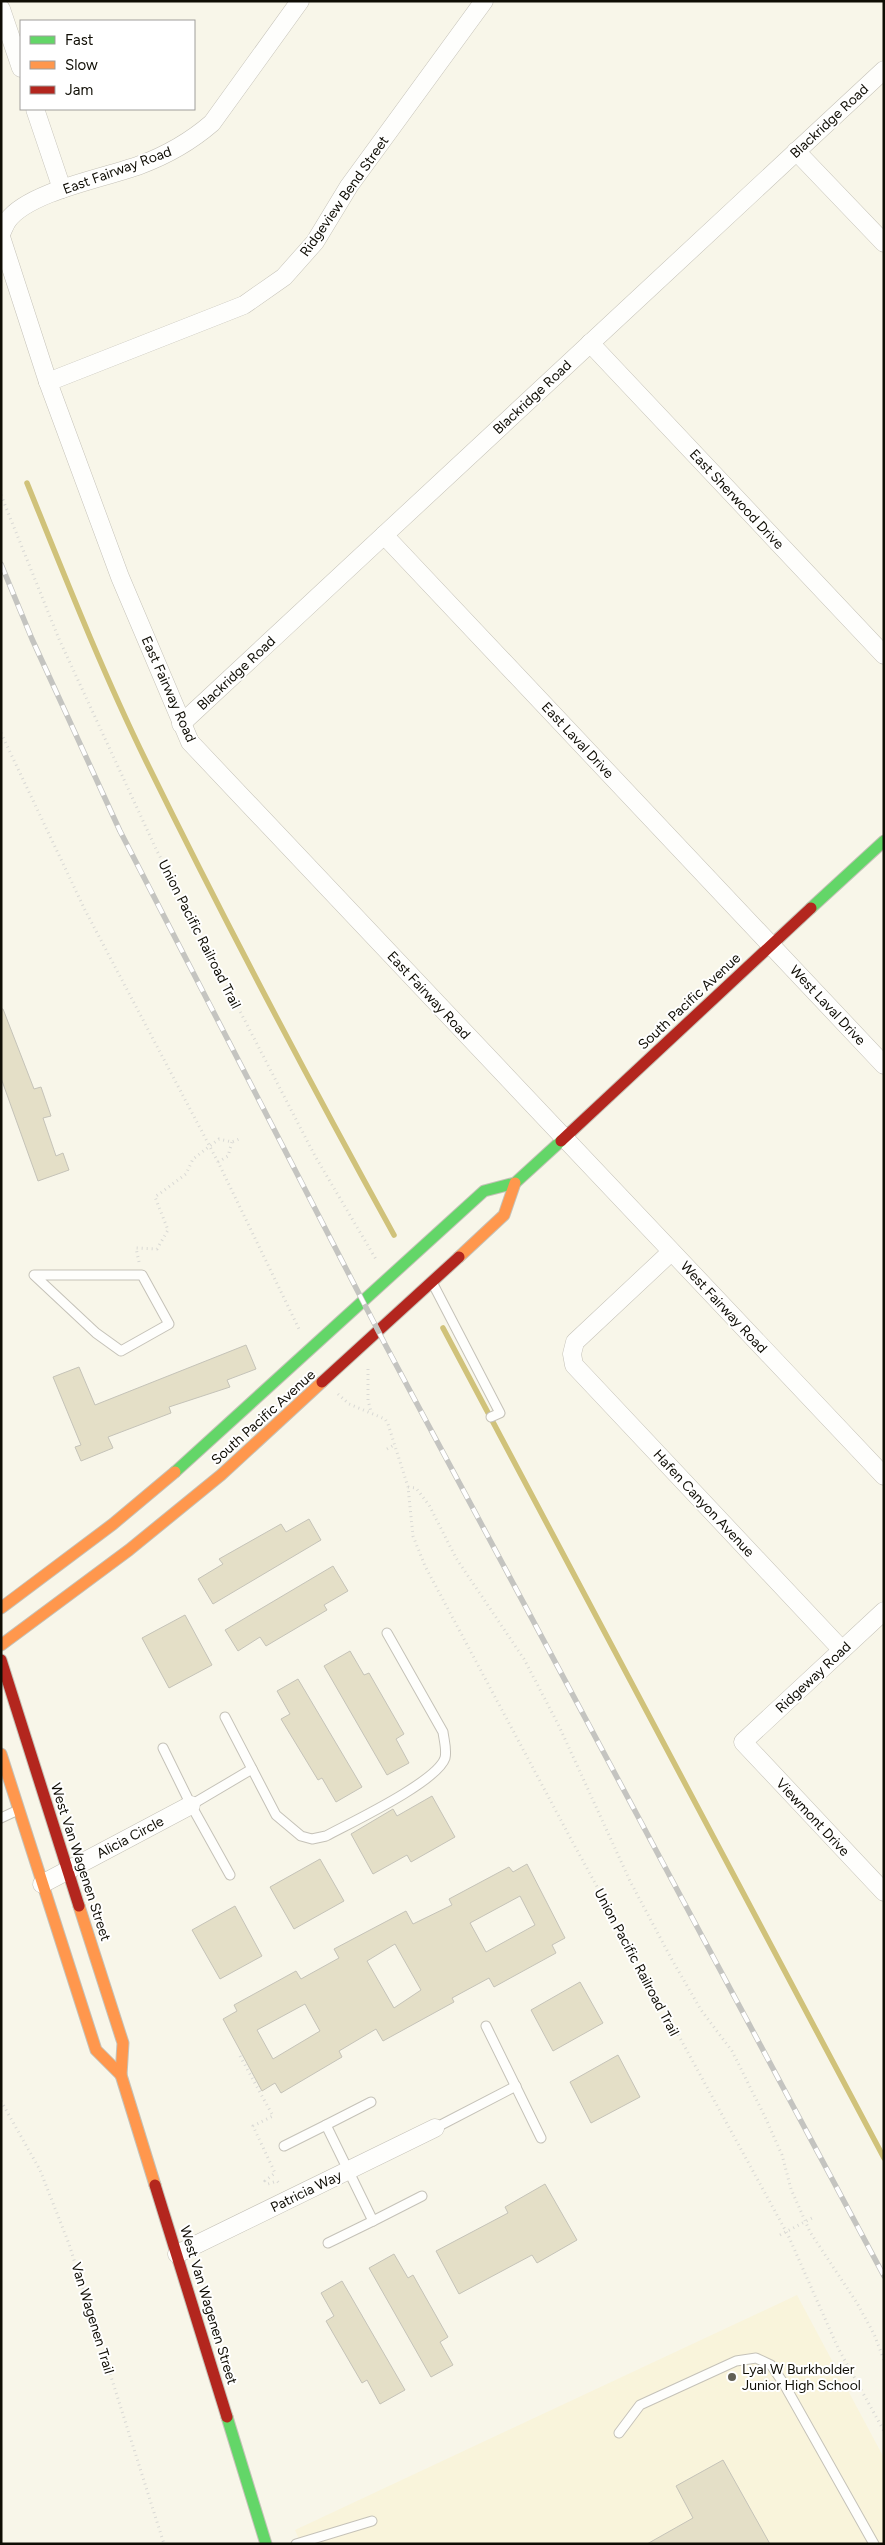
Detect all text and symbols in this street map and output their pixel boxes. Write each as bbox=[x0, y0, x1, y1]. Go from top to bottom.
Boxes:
legend bbox=[20, 20, 195, 110]
text: Fast bbox=[65, 31, 94, 49]
text: Slow bbox=[65, 56, 98, 74]
text: Jam bbox=[65, 81, 93, 99]
street label: Blackridge Road bbox=[787, 81, 872, 162]
street label: Ridgeview Bend Street bbox=[296, 133, 392, 260]
street label: East Fairway Road bbox=[61, 143, 174, 198]
street label: Blackridge Road bbox=[490, 357, 575, 438]
street label: East Sherwood Drive bbox=[686, 446, 788, 553]
street label: Blackridge Road bbox=[194, 633, 279, 714]
street label: East Fairway Road bbox=[138, 634, 200, 745]
street label: East Laval Drive bbox=[538, 699, 618, 782]
street label: Union Pacific Railroad Trail bbox=[155, 857, 245, 1012]
street label: East Fairway Road bbox=[383, 948, 474, 1043]
street label: South Pacific Avenue bbox=[635, 949, 744, 1053]
street label: West Laval Drive bbox=[786, 962, 869, 1049]
street label: West Fairway Road bbox=[677, 1258, 771, 1357]
street label: South Pacific Avenue bbox=[208, 1366, 319, 1468]
street label: Hafen Canyon Avenue bbox=[649, 1446, 758, 1561]
street label: Ridgeway Road bbox=[772, 1638, 855, 1717]
street label: Viewmont Drive bbox=[772, 1775, 853, 1860]
street label: West Van Wagenen Street bbox=[47, 1781, 114, 1943]
street label: Alicia Circle bbox=[94, 1812, 167, 1862]
street label: Union Pacific Railroad Trail bbox=[590, 1885, 683, 2039]
street label: Patricia Way bbox=[268, 2167, 345, 2216]
street label: West Van Wagenen Street bbox=[176, 2224, 241, 2387]
street label: Van Wagenen Trail bbox=[68, 2260, 118, 2376]
place label: Lyal W Burkholder Junior High School bbox=[742, 2361, 861, 2394]
marker: Lyal W Burkholder Junior High School bbox=[726, 2371, 738, 2383]

